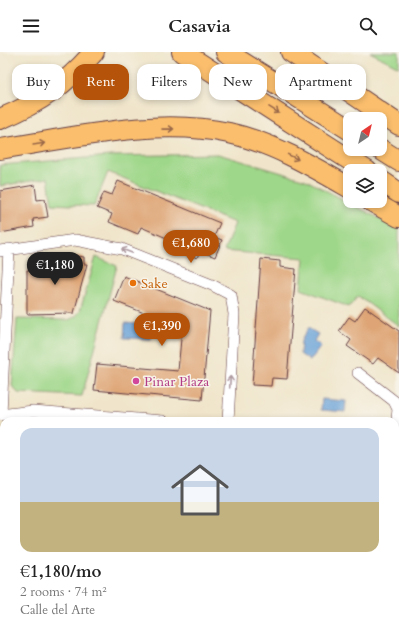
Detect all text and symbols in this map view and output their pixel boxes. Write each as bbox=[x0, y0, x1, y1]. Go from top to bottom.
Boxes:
text: Casavia bbox=[168, 14, 231, 39]
icon: menu bbox=[20, 15, 42, 37]
icon: search bbox=[357, 15, 379, 37]
chip: Buy bbox=[12, 64, 65, 100]
chip: Rent bbox=[73, 64, 129, 100]
chip: Filters bbox=[137, 64, 201, 100]
chip: New bbox=[209, 64, 267, 100]
chip: Apartment bbox=[275, 64, 366, 100]
one-way arrow bbox=[268, 107, 280, 115]
north arrow bbox=[343, 112, 387, 156]
map controls bbox=[343, 112, 387, 208]
one-way arrow bbox=[161, 125, 174, 133]
one-way arrow bbox=[32, 140, 45, 148]
one-way arrow bbox=[287, 154, 299, 161]
button: layers bbox=[343, 164, 387, 208]
pin: €1,680 bbox=[158, 230, 224, 264]
text: €1,680 bbox=[172, 234, 210, 252]
one-way arrow bbox=[121, 247, 133, 255]
pin: €1,180 bbox=[22, 252, 88, 286]
text: €1,180 bbox=[36, 256, 74, 274]
place label: Sake bbox=[141, 274, 168, 293]
marker: Sake bbox=[128, 278, 138, 288]
pin: €1,390 bbox=[129, 313, 195, 347]
text: €1,390 bbox=[143, 317, 181, 335]
place label: Pinar Plaza bbox=[144, 372, 209, 391]
marker: Pinar Plaza bbox=[131, 376, 141, 386]
one-way arrow bbox=[226, 376, 234, 389]
icon: home bbox=[164, 454, 236, 526]
text: €1,180/mo bbox=[20, 560, 102, 583]
text: 2 rooms · 74 m² bbox=[20, 583, 107, 601]
text: Calle del Arte bbox=[20, 601, 95, 619]

